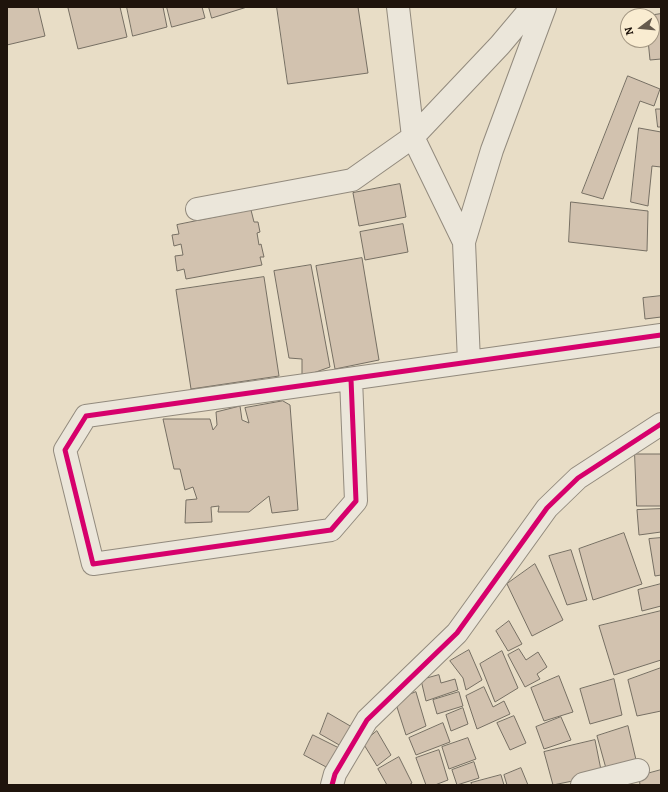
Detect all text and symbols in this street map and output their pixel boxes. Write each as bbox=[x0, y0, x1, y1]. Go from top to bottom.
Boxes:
north arrow bbox=[620, 8, 660, 48]
text: N bbox=[621, 25, 637, 37]

